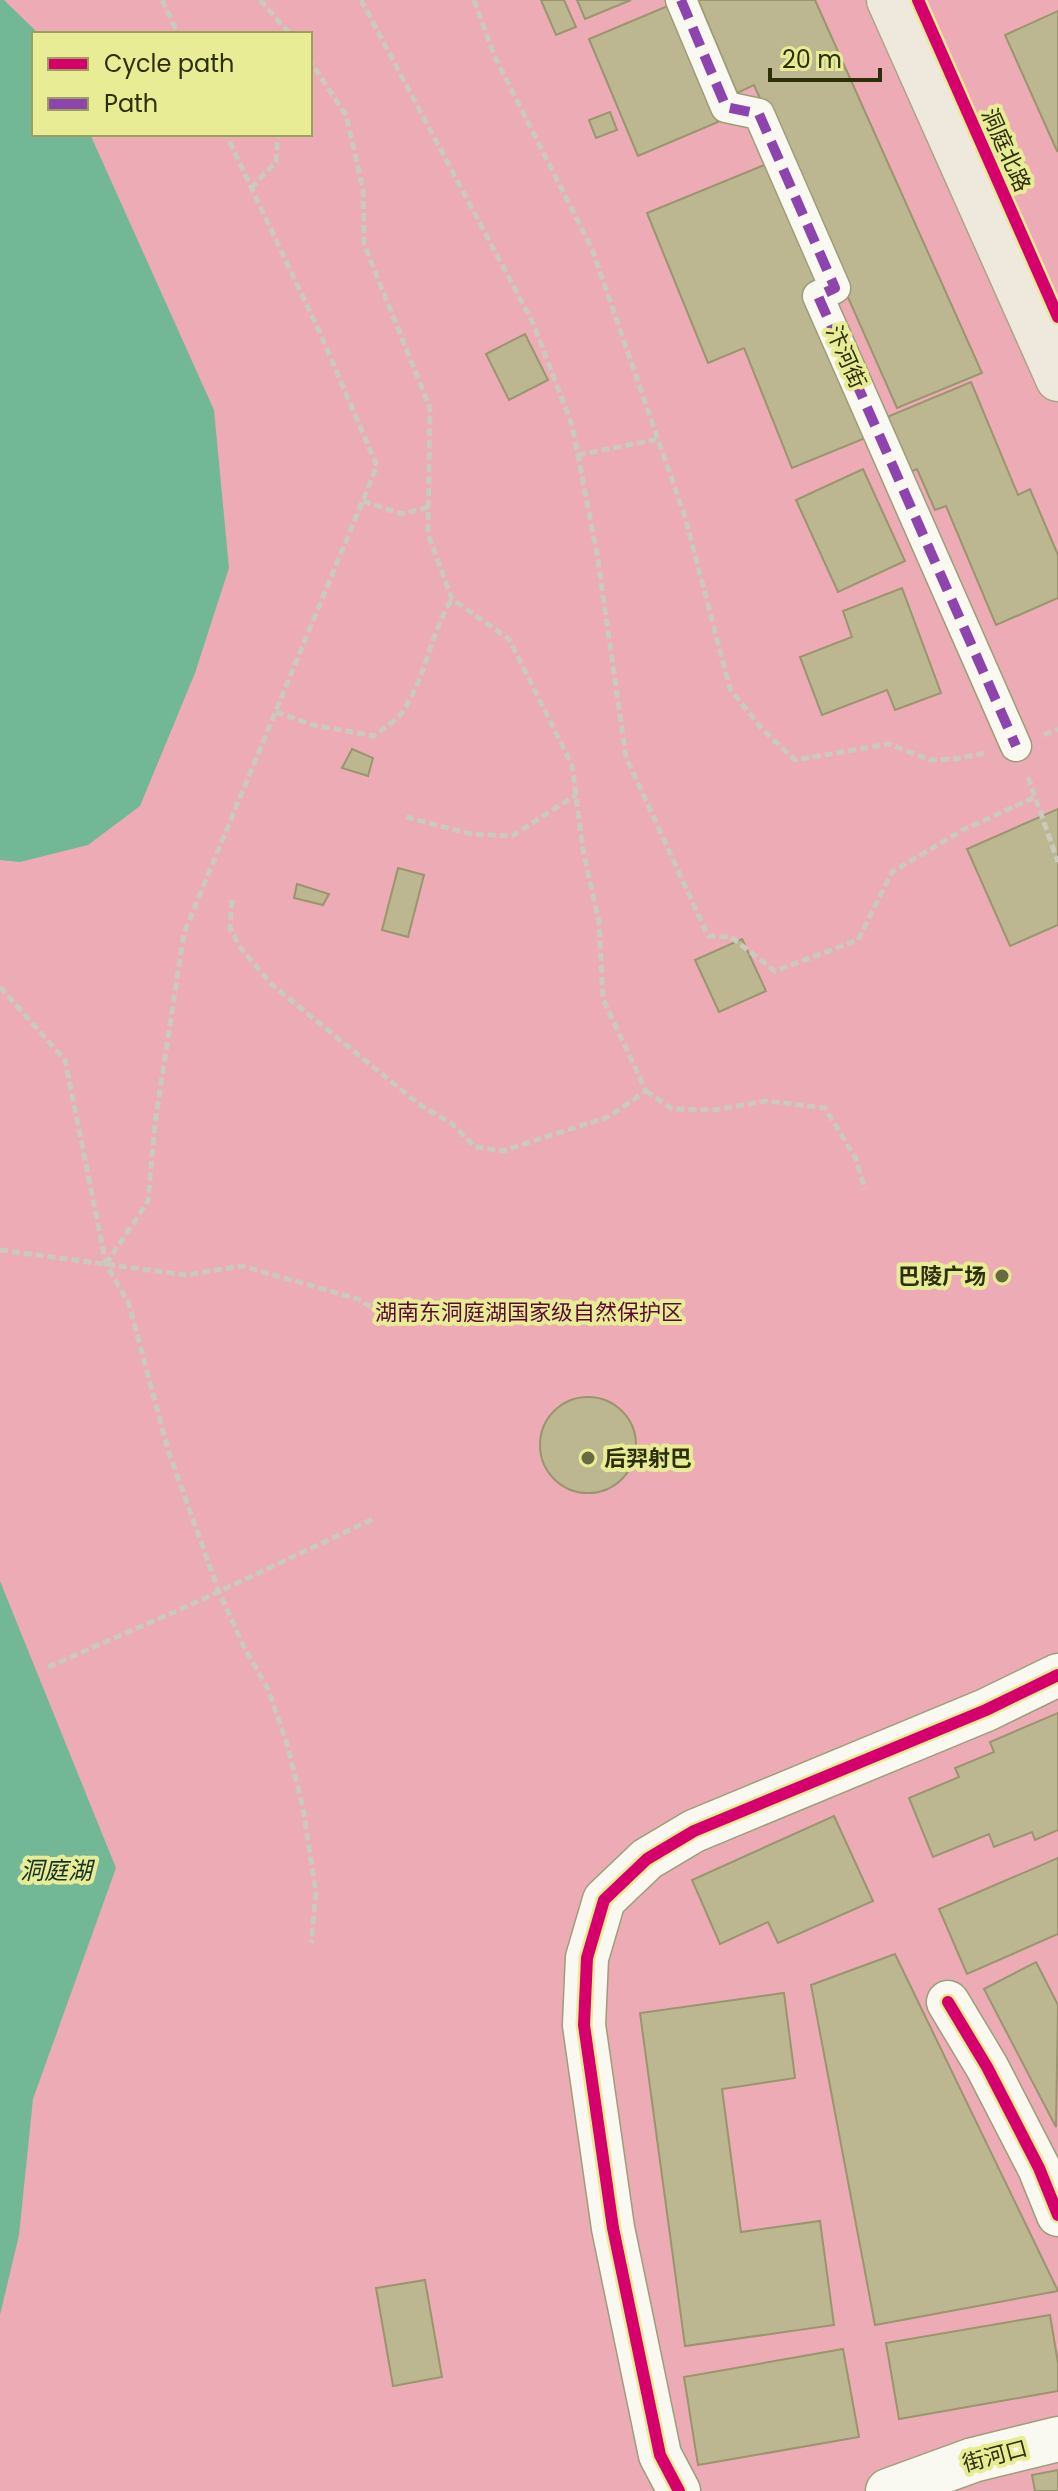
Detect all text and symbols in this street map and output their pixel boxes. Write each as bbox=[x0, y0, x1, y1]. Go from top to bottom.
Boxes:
legend bbox=[32, 32, 312, 136]
scale bar bbox=[770, 32, 880, 82]
text: 20 m bbox=[782, 43, 842, 76]
text: Cycle path bbox=[104, 47, 234, 80]
text: Path bbox=[104, 87, 158, 120]
street label: 洞庭北路 bbox=[974, 103, 1038, 197]
street label: 汴河街 bbox=[818, 321, 874, 393]
place label: 巴陵广场 bbox=[898, 1261, 986, 1292]
marker: 巴陵广场 bbox=[993, 1267, 1011, 1285]
park label: 湖南东洞庭湖国家级自然保护区 bbox=[375, 1297, 683, 1328]
place label: 后羿射巴 bbox=[604, 1443, 692, 1474]
marker: 后羿射巴 bbox=[579, 1449, 597, 1467]
water label: 洞庭湖 bbox=[20, 1854, 96, 1887]
street label: 街河口 bbox=[959, 2432, 1031, 2480]

